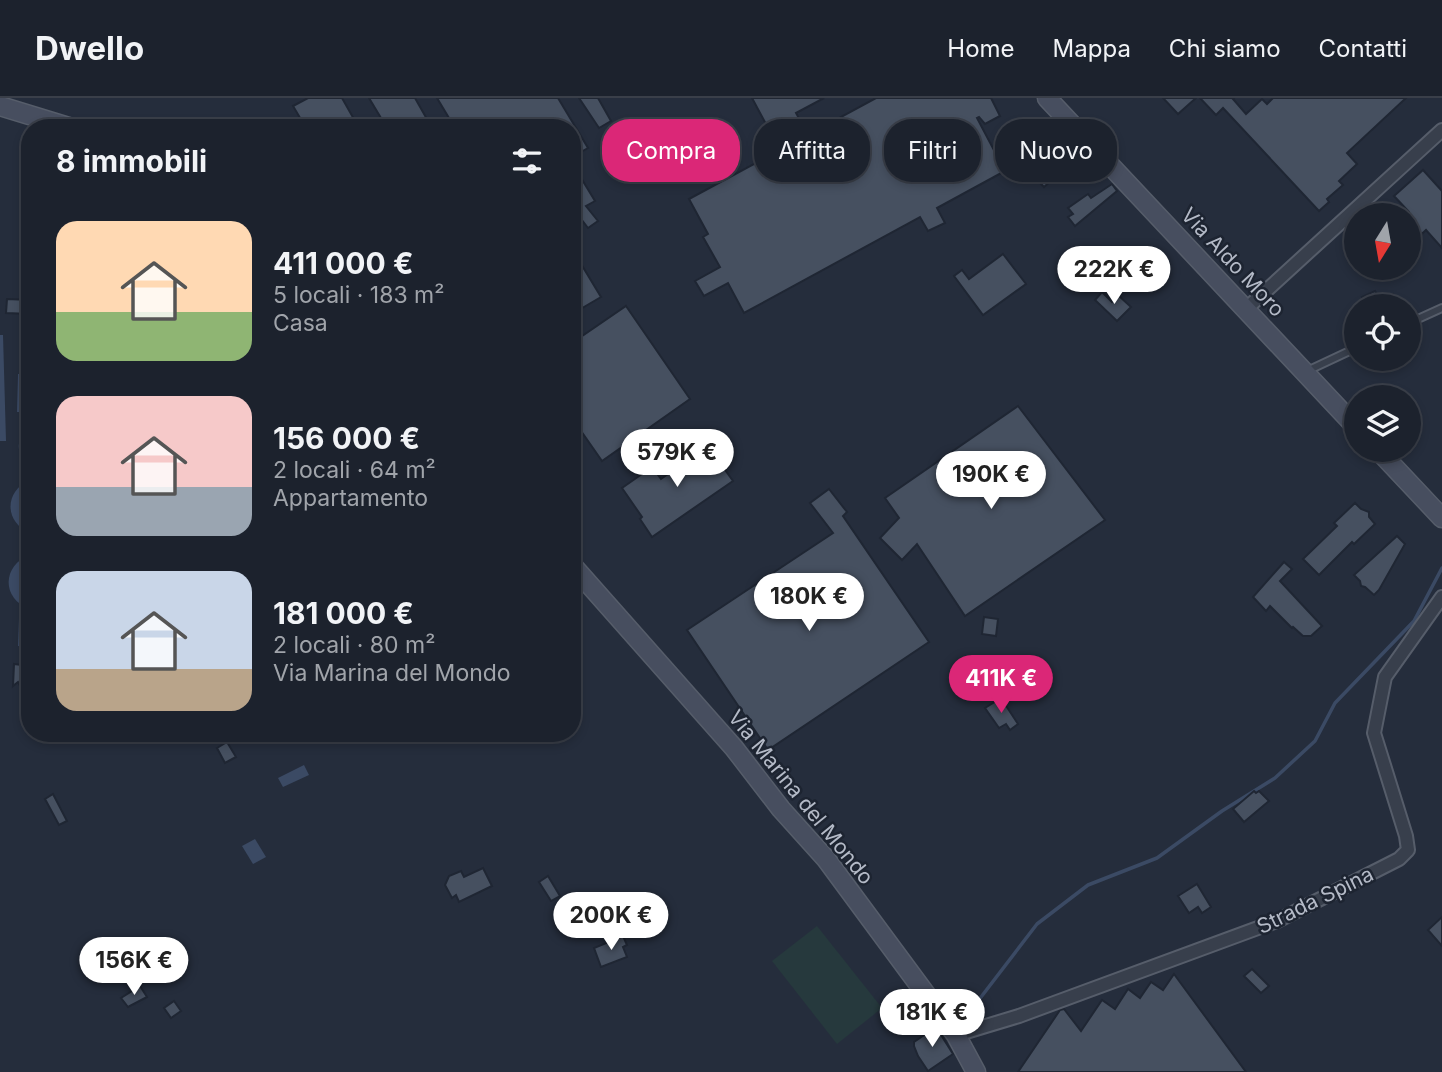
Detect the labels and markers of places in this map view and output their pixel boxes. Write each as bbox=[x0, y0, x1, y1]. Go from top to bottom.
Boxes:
pin: 222K € bbox=[1057, 246, 1171, 306]
pin: 579K € bbox=[620, 430, 734, 489]
pin: 190K € bbox=[934, 452, 1048, 511]
pin: 180K € bbox=[752, 574, 866, 633]
pin: 411K € bbox=[944, 656, 1058, 715]
pin: 200K € bbox=[554, 892, 668, 952]
pin: 156K € bbox=[77, 937, 191, 997]
pin: 181K € bbox=[875, 990, 989, 1049]

